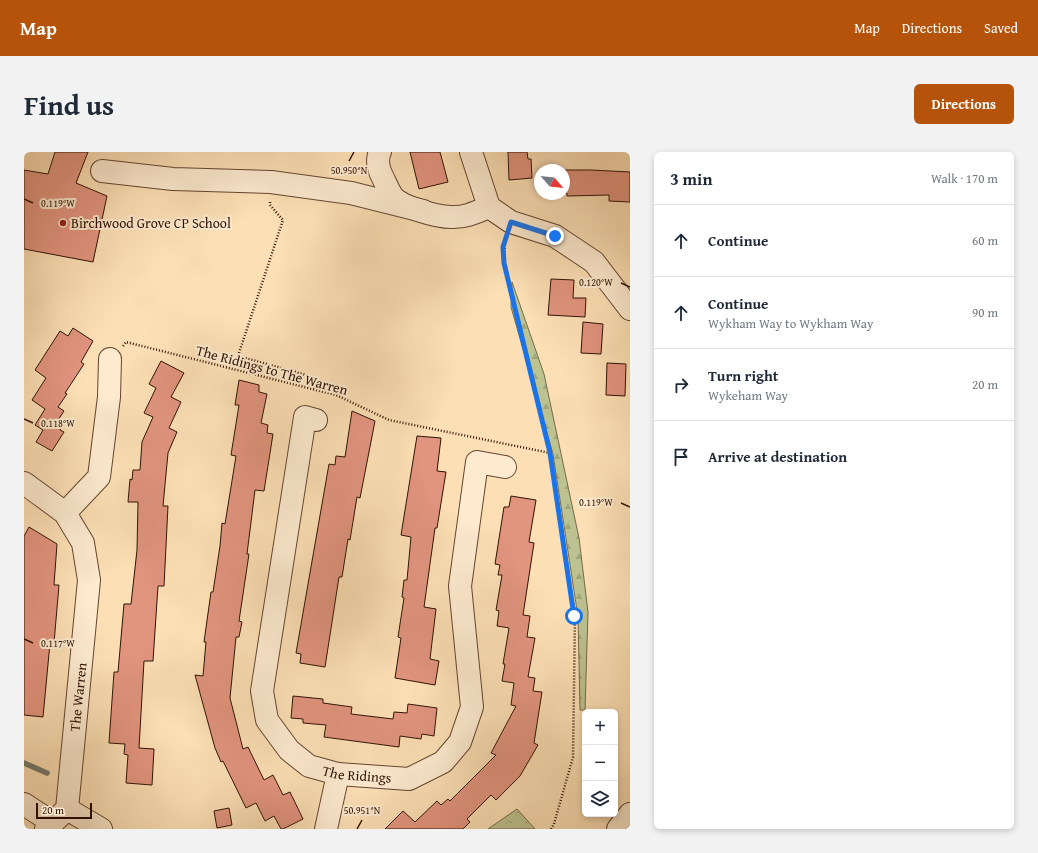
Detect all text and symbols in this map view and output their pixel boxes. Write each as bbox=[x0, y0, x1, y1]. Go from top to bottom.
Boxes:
text: Map bbox=[20, 14, 57, 42]
text: Map bbox=[854, 18, 880, 38]
text: Directions bbox=[902, 18, 962, 38]
text: Saved bbox=[984, 18, 1018, 38]
text: Find us bbox=[24, 84, 114, 125]
button: Directions bbox=[914, 84, 1014, 124]
text: 50.950°N bbox=[331, 163, 368, 178]
north arrow bbox=[534, 164, 570, 200]
text: 3 min bbox=[670, 166, 712, 191]
text: Walk · 170 m bbox=[931, 169, 998, 188]
text: 0.119°W bbox=[41, 196, 75, 211]
place label: Birchwood Grove CP School bbox=[71, 213, 231, 233]
marker: Birchwood Grove CP School bbox=[58, 218, 68, 228]
route end bbox=[546, 227, 564, 245]
icon: ahead bbox=[670, 230, 692, 252]
text: Continue bbox=[708, 230, 769, 251]
text: 60 m bbox=[972, 231, 998, 250]
text: 0.120°W bbox=[579, 275, 613, 290]
text: Continue bbox=[708, 293, 769, 314]
icon: ahead bbox=[670, 302, 692, 324]
text: 90 m bbox=[972, 303, 998, 322]
text: Wykham Way to Wykham Way bbox=[708, 314, 873, 333]
street label: The Ridings to The Warren bbox=[194, 340, 350, 400]
text: Turn right bbox=[708, 365, 779, 386]
icon: right bbox=[670, 374, 692, 396]
text: 20 m bbox=[972, 375, 998, 394]
text: Wykeham Way bbox=[708, 386, 788, 405]
text: 0.118°W bbox=[41, 416, 75, 431]
icon: arrive bbox=[670, 446, 692, 468]
text: Arrive at destination bbox=[708, 446, 847, 467]
text: 0.119°W bbox=[579, 495, 613, 510]
route start bbox=[565, 607, 583, 625]
text: 0.117°W bbox=[41, 636, 75, 651]
street label: The Warren bbox=[64, 661, 92, 732]
map controls bbox=[582, 709, 618, 817]
button: + bbox=[582, 709, 618, 745]
button: − bbox=[582, 745, 618, 781]
street label: The Ridings bbox=[320, 760, 392, 788]
button: layers bbox=[582, 781, 618, 817]
scale bar bbox=[36, 801, 92, 820]
text: 20 m bbox=[42, 802, 64, 818]
text: 50.951°N bbox=[344, 803, 381, 818]

